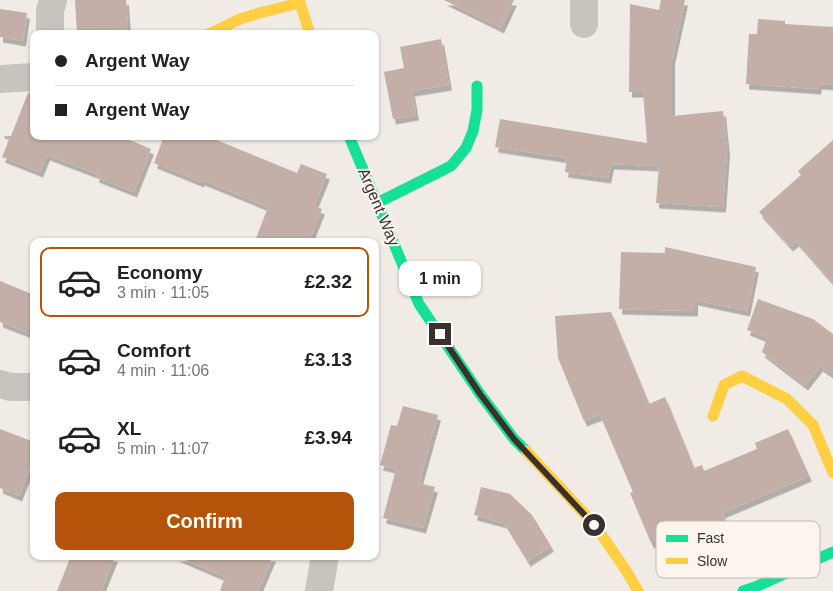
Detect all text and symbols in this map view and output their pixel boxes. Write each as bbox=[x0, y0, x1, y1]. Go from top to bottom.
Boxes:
text: Argent Way bbox=[85, 50, 190, 71]
text: Argent Way bbox=[85, 99, 190, 120]
street label: Argent Way bbox=[355, 165, 403, 249]
icon: car bbox=[57, 260, 102, 305]
text: Economy bbox=[117, 262, 203, 283]
callout: 1 min bbox=[399, 262, 481, 296]
text: 1 min bbox=[419, 270, 461, 287]
text: £2.32 bbox=[304, 271, 352, 292]
text: 3 min · 11:05 bbox=[117, 284, 209, 301]
route end bbox=[429, 323, 451, 345]
icon: car bbox=[57, 338, 102, 383]
text: Comfort bbox=[117, 340, 191, 361]
text: £3.13 bbox=[304, 349, 352, 370]
text: 4 min · 11:06 bbox=[117, 362, 209, 379]
icon: car bbox=[57, 416, 102, 461]
text: XL bbox=[117, 418, 141, 439]
text: £3.94 bbox=[304, 427, 352, 448]
text: 5 min · 11:07 bbox=[117, 440, 209, 457]
button: Confirm bbox=[55, 492, 354, 550]
route start bbox=[583, 514, 605, 536]
legend bbox=[656, 521, 820, 578]
text: Fast bbox=[697, 530, 724, 546]
text: Slow bbox=[697, 553, 728, 569]

